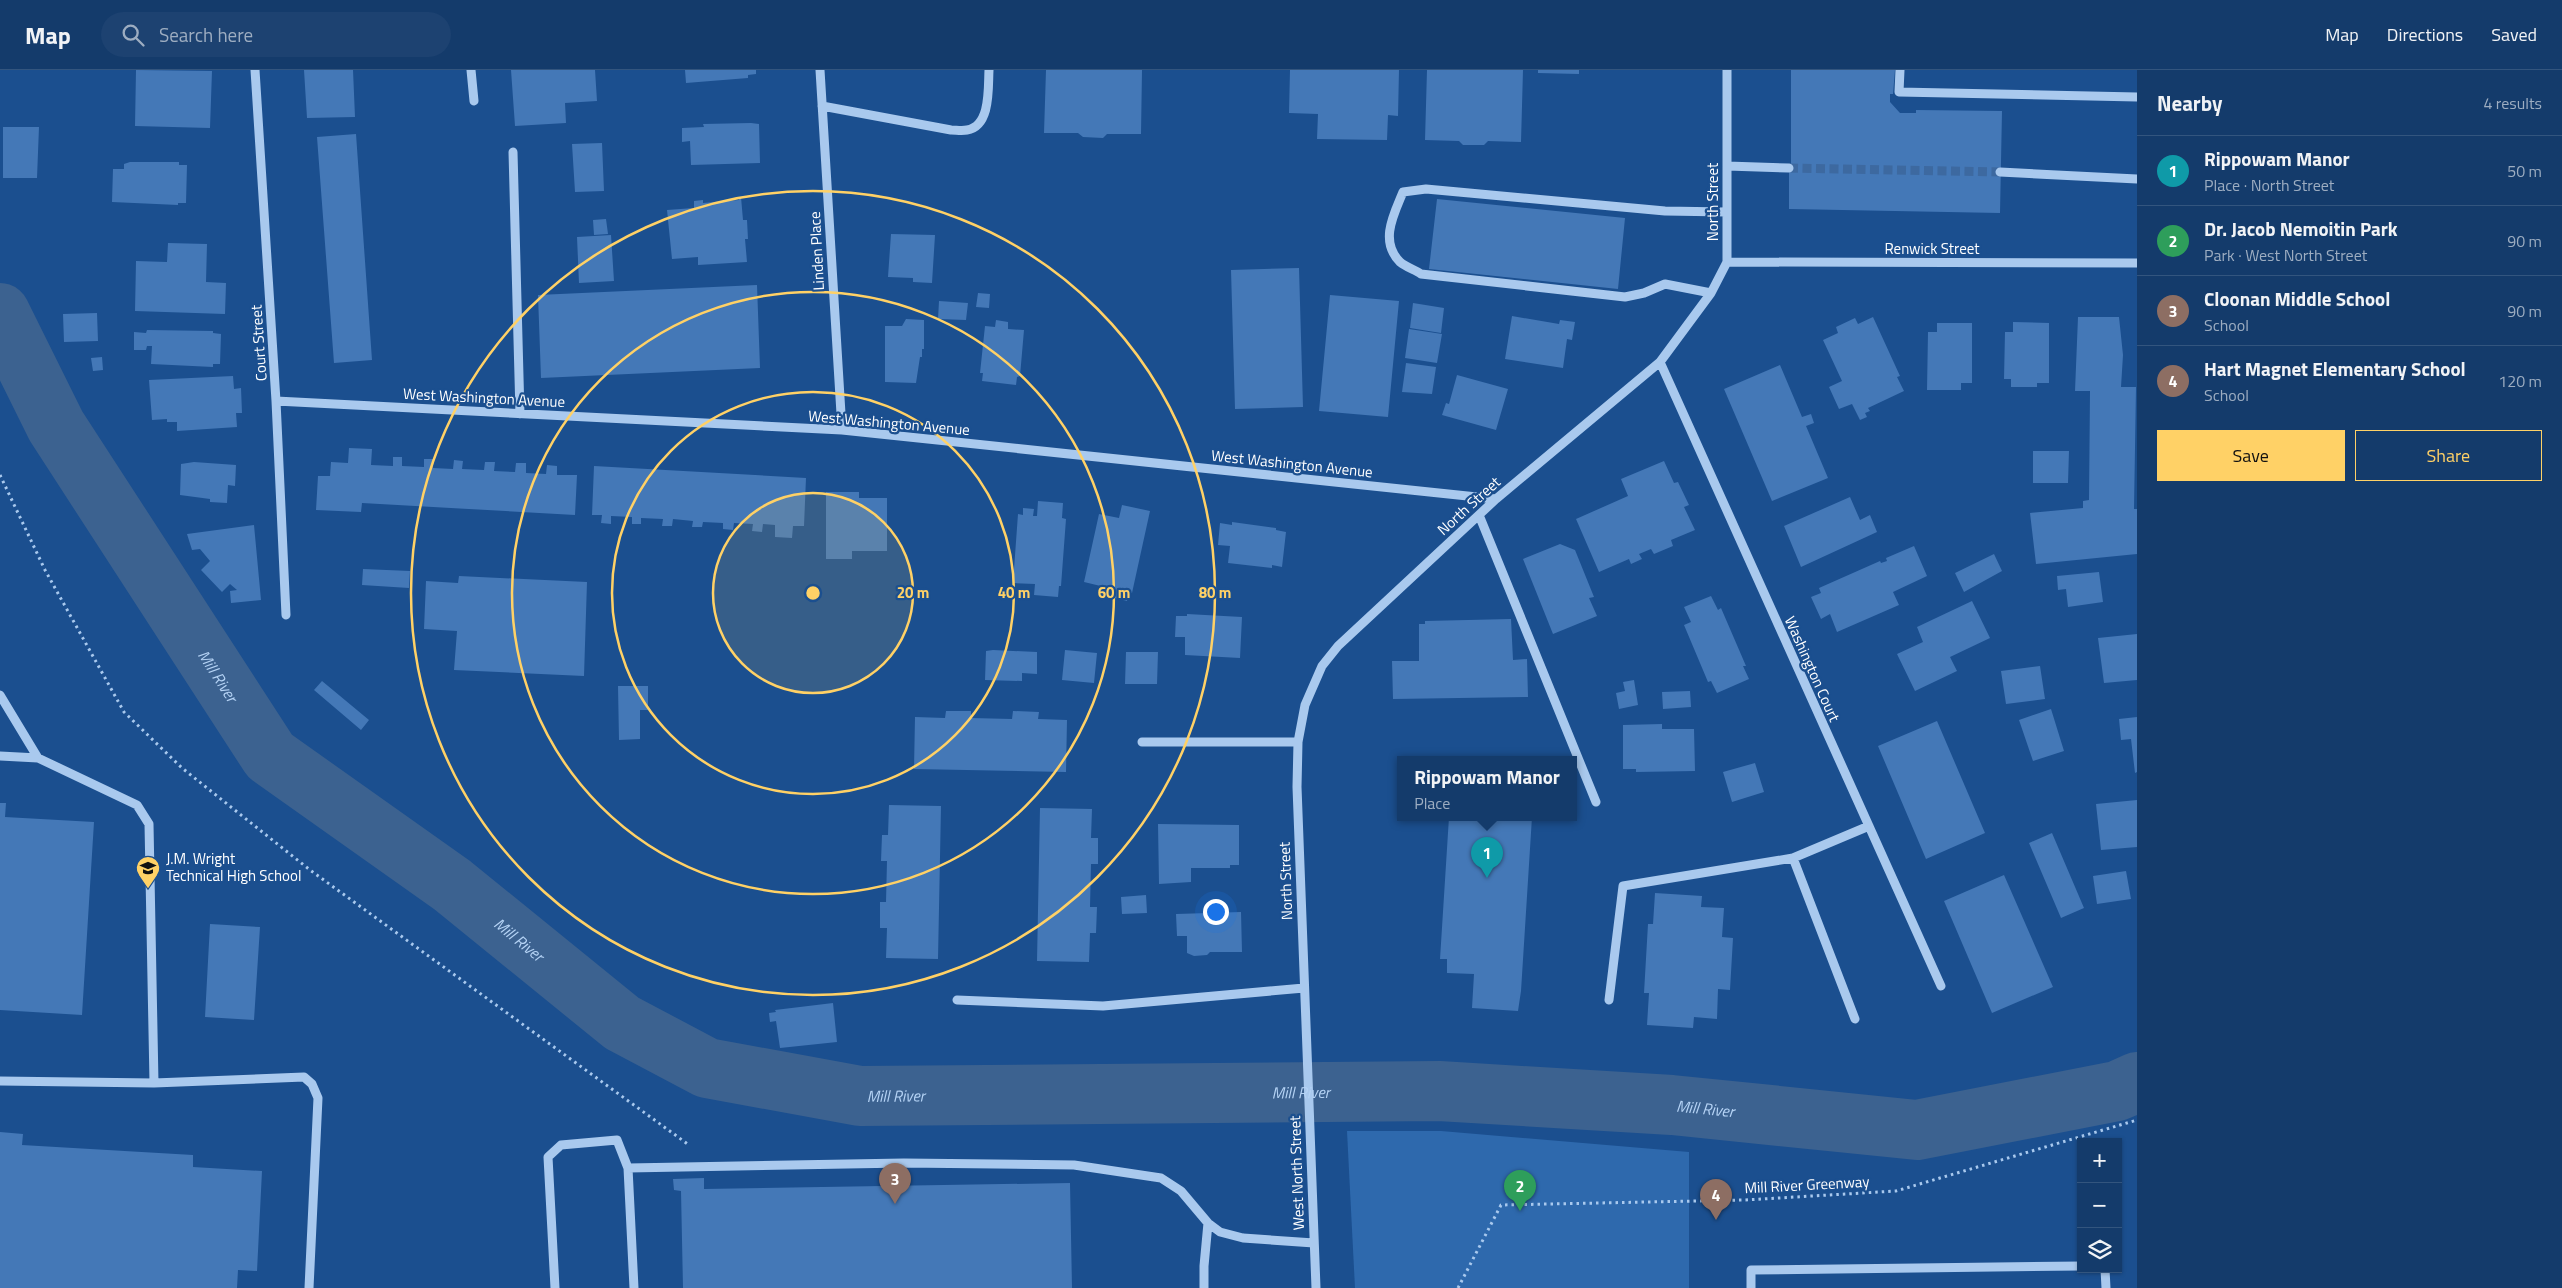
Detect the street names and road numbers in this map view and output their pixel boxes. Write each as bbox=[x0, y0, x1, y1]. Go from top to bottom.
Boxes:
street label: North Street bbox=[1701, 162, 1724, 241]
street label: Linden Place bbox=[803, 211, 830, 291]
street label: Renwick Street bbox=[1884, 237, 1980, 260]
street label: Court Street bbox=[244, 303, 273, 382]
street label: West Washington Avenue bbox=[402, 382, 566, 413]
street label: West Washington Avenue bbox=[807, 404, 971, 441]
street label: West Washington Avenue bbox=[1210, 444, 1374, 483]
street label: North Street bbox=[1432, 470, 1506, 540]
street label: Washington Court bbox=[1779, 612, 1846, 726]
street label: North Street bbox=[1273, 841, 1298, 921]
street label: West North Street bbox=[1283, 1115, 1310, 1231]
street label: Mill River Greenway bbox=[1744, 1170, 1870, 1199]

